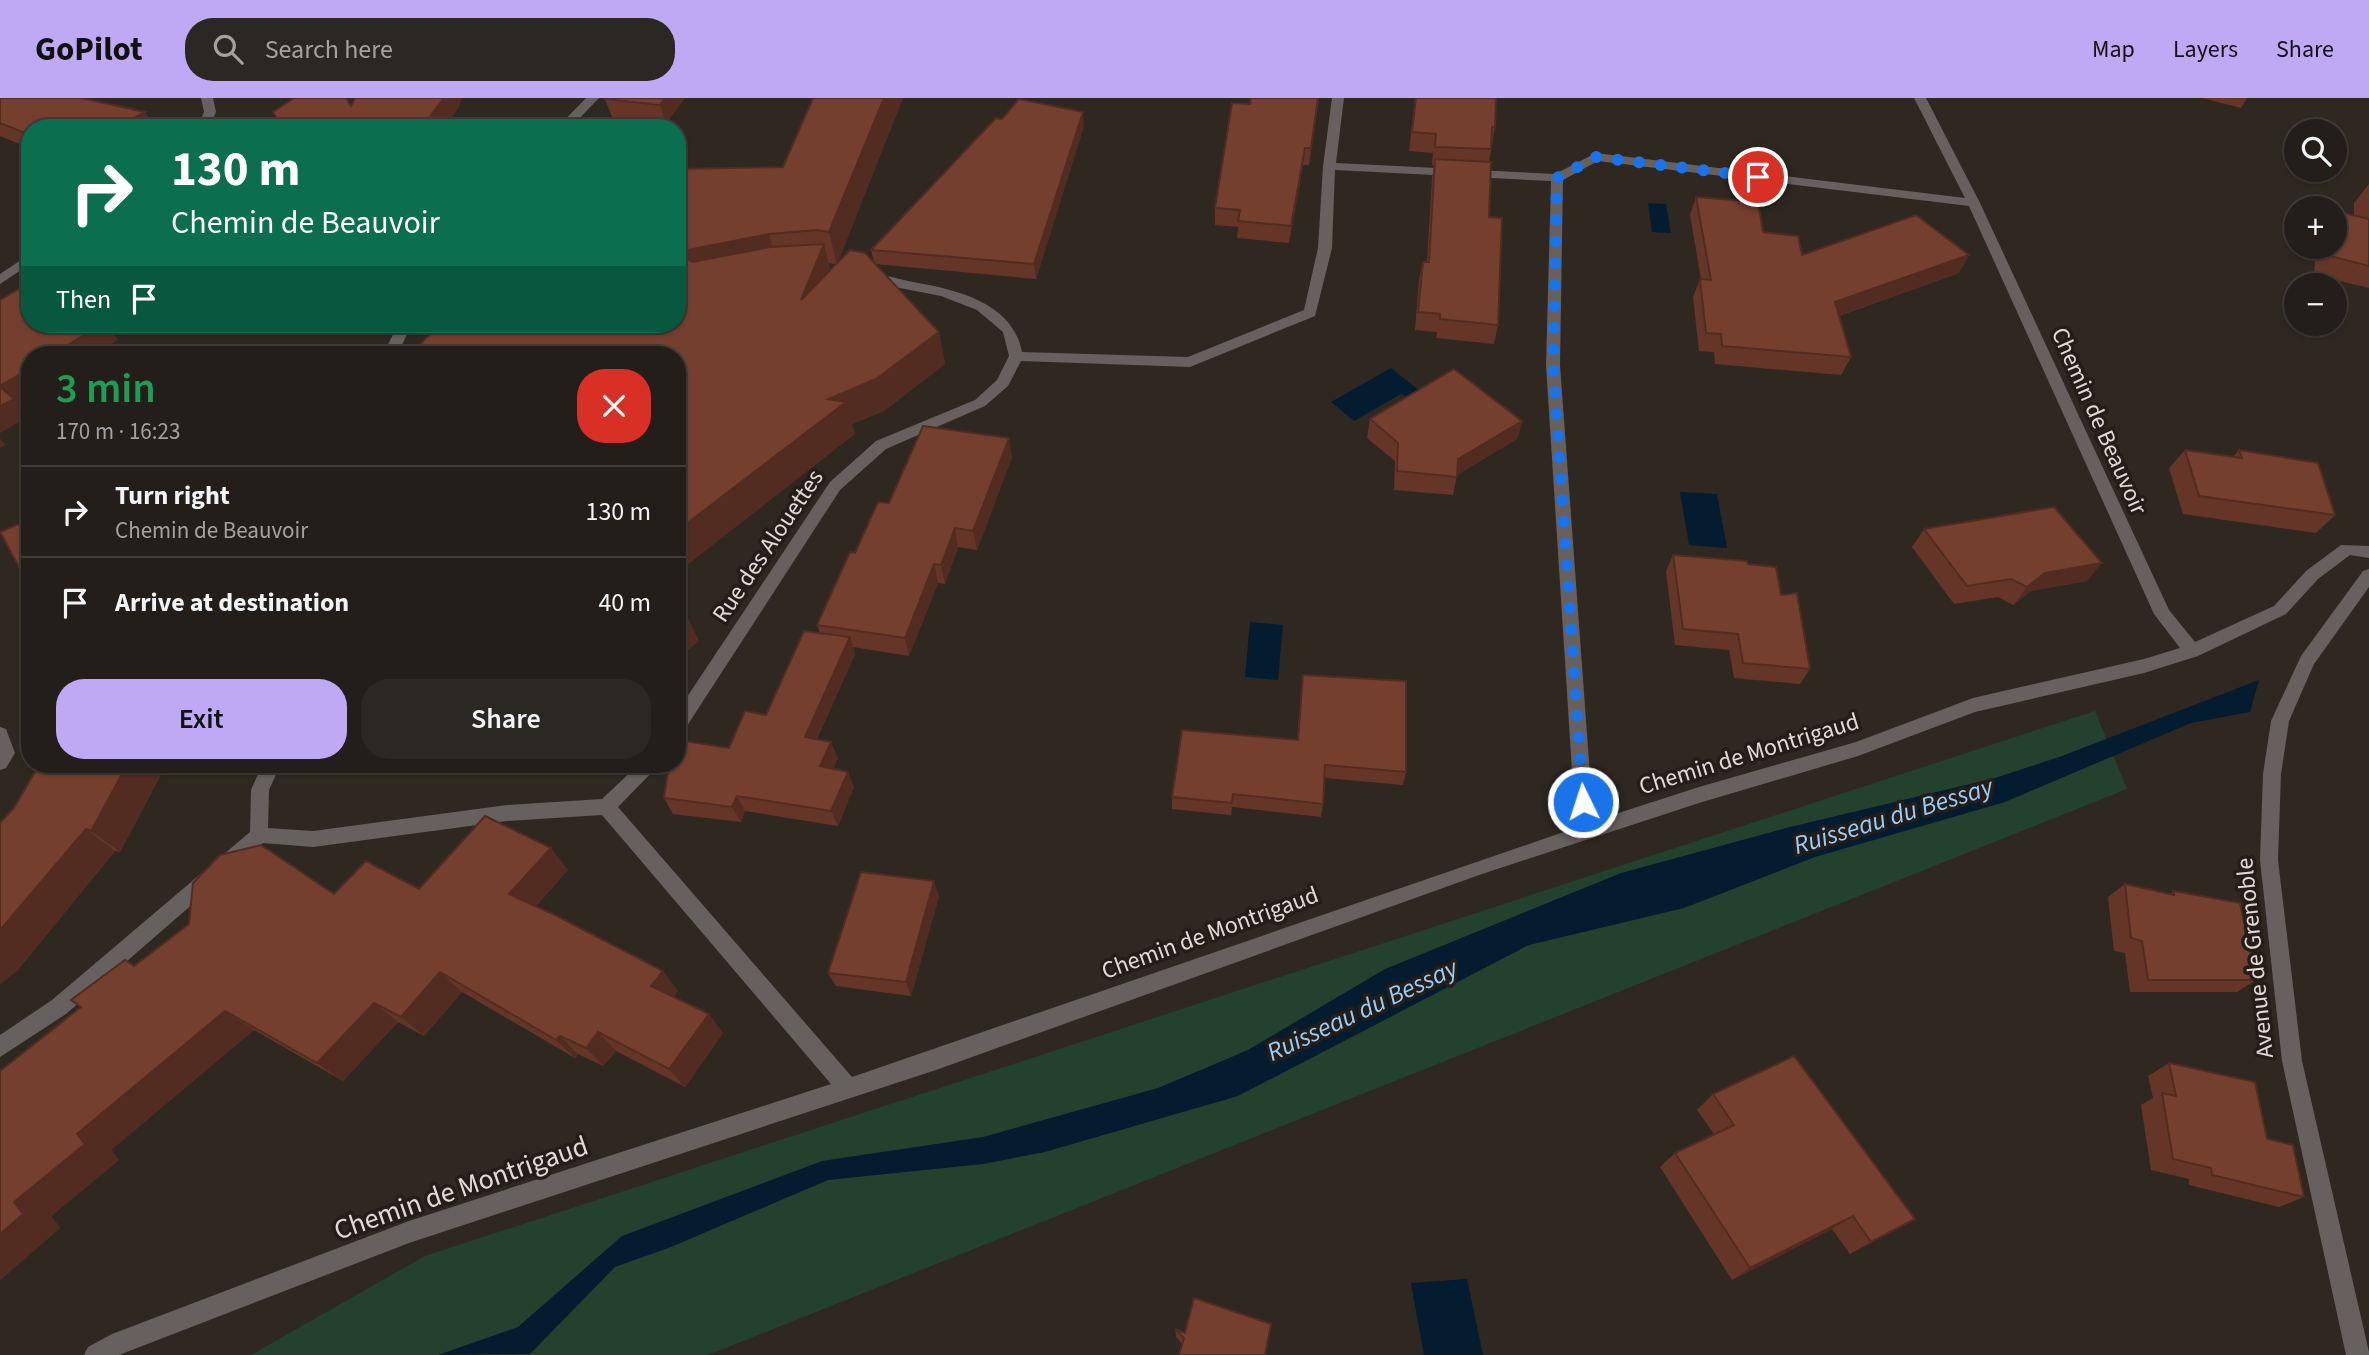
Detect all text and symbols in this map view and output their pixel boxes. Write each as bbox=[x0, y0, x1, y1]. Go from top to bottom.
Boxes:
search box bbox=[185, 18, 675, 81]
text: GoPilot bbox=[35, 26, 143, 73]
icon: search bbox=[209, 30, 247, 68]
text: Search here bbox=[265, 31, 393, 68]
text: Map bbox=[2092, 32, 2135, 67]
text: Layers bbox=[2173, 32, 2238, 67]
text: Share bbox=[2276, 32, 2334, 67]
map controls bbox=[2284, 119, 2347, 336]
button: search bbox=[2284, 119, 2347, 182]
text: 130 m bbox=[171, 135, 300, 205]
icon: right bbox=[56, 147, 147, 238]
pin bbox=[1728, 147, 1788, 207]
icon: arrive bbox=[1739, 158, 1777, 196]
button: + bbox=[2284, 196, 2347, 259]
text: Chemin de Beauvoir bbox=[171, 200, 440, 246]
button: − bbox=[2284, 273, 2347, 336]
icon: arrive bbox=[125, 280, 163, 318]
text: Then bbox=[56, 281, 111, 318]
street label: Chemin de Beauvoir bbox=[2042, 322, 2156, 521]
text: 3 min bbox=[56, 359, 156, 419]
button: close bbox=[577, 369, 651, 443]
text: 170 m · 16:23 bbox=[56, 415, 180, 448]
street label: Rue des Alouettes bbox=[704, 463, 832, 629]
text: Turn right bbox=[115, 477, 230, 514]
icon: right bbox=[56, 493, 94, 531]
text: 130 m bbox=[585, 493, 651, 530]
text: Chemin de Beauvoir bbox=[115, 514, 308, 547]
icon: arrive bbox=[56, 584, 94, 622]
text: Arrive at destination bbox=[115, 584, 349, 621]
text: 40 m bbox=[598, 584, 651, 621]
button: Exit bbox=[56, 679, 347, 759]
button: Share bbox=[361, 679, 651, 759]
street label: Chemin de Montrigaud bbox=[1635, 704, 1863, 804]
position arrow bbox=[1546, 765, 1620, 839]
water label: Ruisseau du Bessay bbox=[1789, 768, 1999, 864]
street label: Avenue de Grenoble bbox=[2227, 856, 2283, 1060]
street label: Chemin de Montrigaud bbox=[1097, 877, 1323, 989]
water label: Ruisseau du Bessay bbox=[1261, 949, 1465, 1070]
street label: Chemin de Montrigaud bbox=[328, 1126, 594, 1250]

